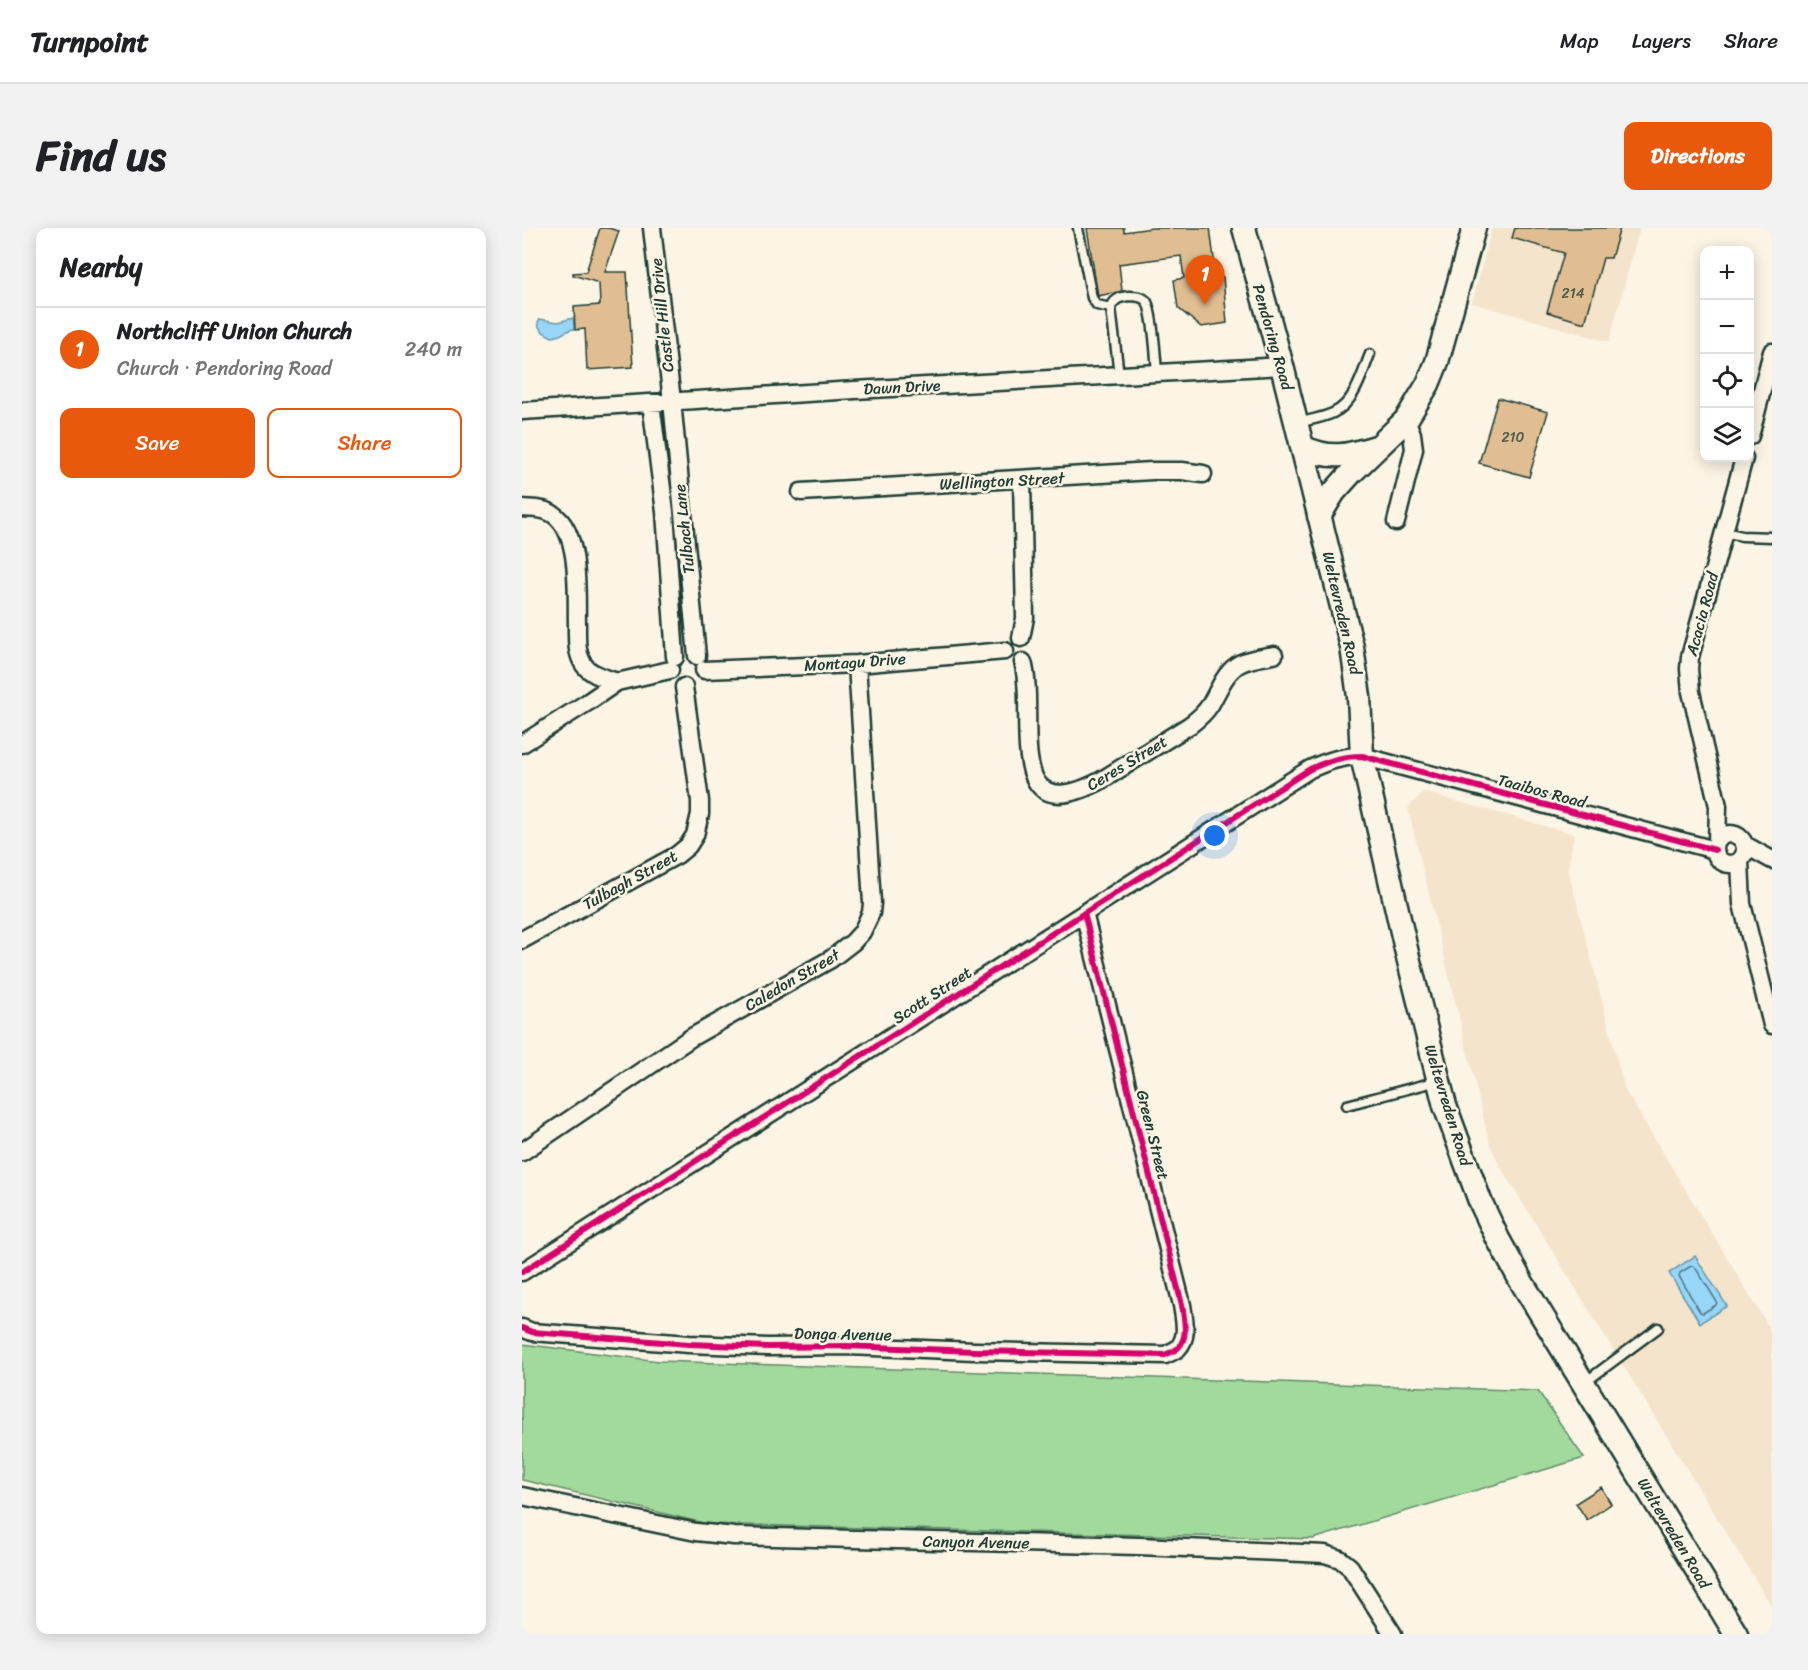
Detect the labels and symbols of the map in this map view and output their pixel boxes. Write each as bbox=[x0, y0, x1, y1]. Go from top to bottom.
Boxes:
pin: 1 bbox=[1186, 256, 1224, 305]
street label: Castle Hill Drive bbox=[642, 257, 682, 373]
street label: Pendoring Road bbox=[1244, 280, 1302, 395]
house number: 214 bbox=[1562, 281, 1585, 306]
street label: Dawn Drive bbox=[863, 370, 942, 403]
house number: 210 bbox=[1502, 425, 1525, 450]
street label: Wellington Street bbox=[939, 463, 1066, 499]
street label: Tulbach Lane bbox=[665, 483, 703, 575]
street label: Weltevreden Road bbox=[1314, 548, 1371, 679]
street label: Acacia Road bbox=[1677, 567, 1727, 660]
street label: Montagu Drive bbox=[803, 644, 907, 680]
street label: Ceres Street bbox=[1081, 727, 1173, 799]
street label: Taaibos Road bbox=[1494, 765, 1591, 817]
your location bbox=[1200, 821, 1229, 850]
street label: Tulbagh Street bbox=[577, 842, 683, 918]
street label: Caledon Street bbox=[739, 941, 846, 1019]
street label: Scott Street bbox=[886, 958, 978, 1032]
street label: Weltevreden Road bbox=[1416, 1041, 1481, 1171]
street label: Green Street bbox=[1128, 1087, 1178, 1183]
street label: Donga Avenue bbox=[794, 1319, 892, 1349]
street label: Weltevreden Road bbox=[1629, 1472, 1720, 1596]
street label: Canyon Avenue bbox=[922, 1527, 1030, 1557]

